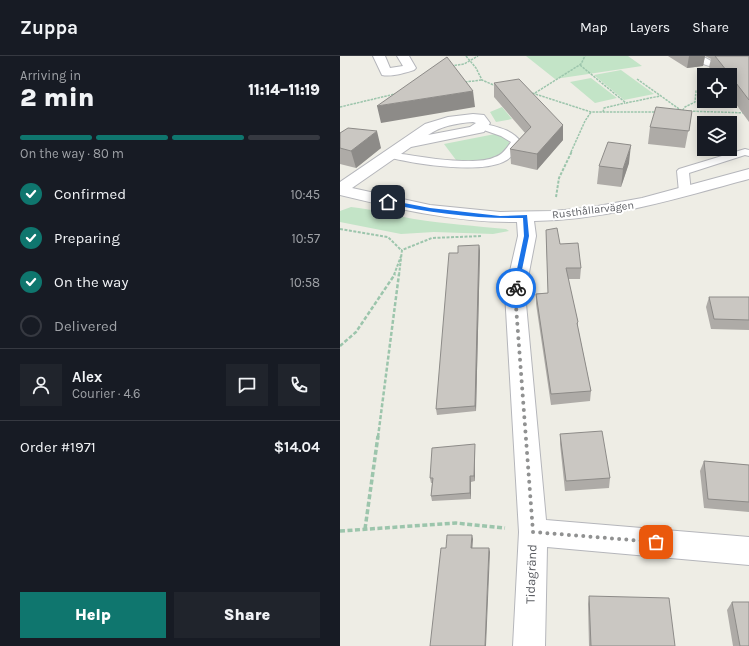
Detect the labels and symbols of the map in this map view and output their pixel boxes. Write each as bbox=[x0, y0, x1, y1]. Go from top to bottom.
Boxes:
pin bbox=[371, 185, 405, 219]
street label: Rusthållarvägen bbox=[551, 199, 635, 221]
courier bbox=[496, 268, 536, 308]
pin bbox=[639, 525, 673, 559]
street label: Tidagränd bbox=[522, 544, 540, 604]

